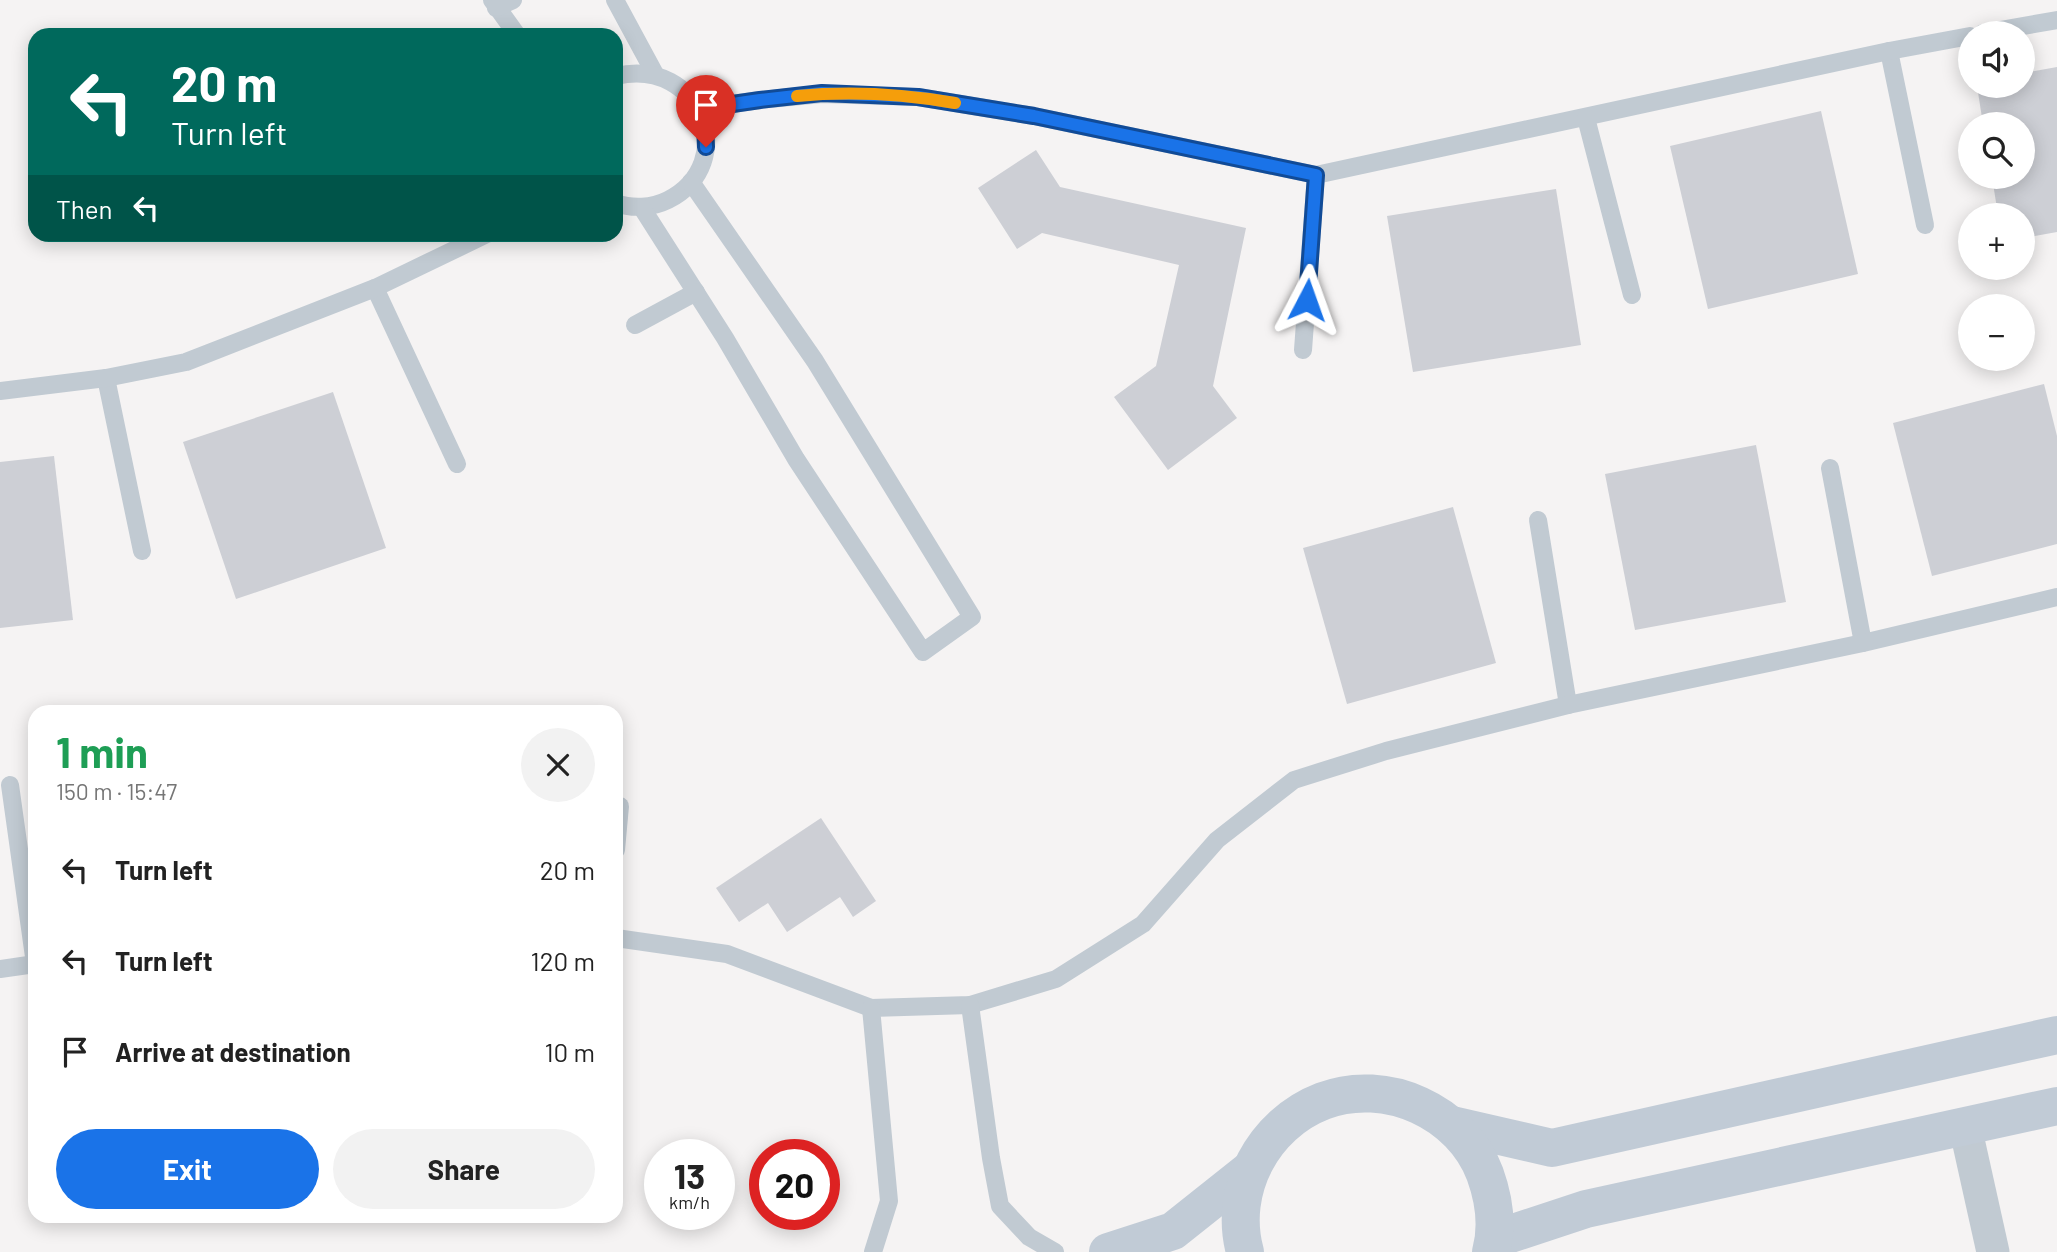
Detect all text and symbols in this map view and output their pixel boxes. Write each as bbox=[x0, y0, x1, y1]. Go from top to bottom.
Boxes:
map controls bbox=[1958, 21, 2035, 371]
button: sound bbox=[1958, 21, 2035, 98]
text: 20 m bbox=[171, 53, 277, 112]
icon: left bbox=[56, 56, 147, 147]
pin bbox=[676, 75, 736, 147]
icon: arrive bbox=[687, 86, 725, 124]
button: search bbox=[1958, 112, 2035, 189]
text: Turn left bbox=[171, 113, 288, 151]
icon: left bbox=[127, 189, 165, 227]
text: Then bbox=[56, 193, 113, 224]
button: + bbox=[1958, 203, 2035, 280]
position arrow bbox=[1270, 263, 1344, 337]
button: − bbox=[1958, 294, 2035, 371]
text: 1 min bbox=[56, 726, 148, 776]
button: close bbox=[521, 728, 595, 802]
text: 150 m · 15:47 bbox=[56, 777, 177, 805]
icon: left bbox=[56, 851, 94, 889]
text: Turn left bbox=[115, 854, 213, 885]
text: 20 m bbox=[540, 854, 595, 885]
icon: left bbox=[56, 942, 94, 980]
text: Turn left bbox=[115, 945, 213, 976]
text: 120 m bbox=[531, 945, 595, 976]
icon: arrive bbox=[56, 1033, 94, 1071]
text: Arrive at destination bbox=[115, 1036, 351, 1067]
text: 10 m bbox=[545, 1036, 595, 1067]
button: Exit bbox=[56, 1129, 319, 1209]
button: Share bbox=[333, 1129, 595, 1209]
speed limit sign: 20 bbox=[749, 1139, 840, 1230]
text: 13 bbox=[674, 1154, 705, 1196]
text: km/h bbox=[669, 1191, 710, 1213]

